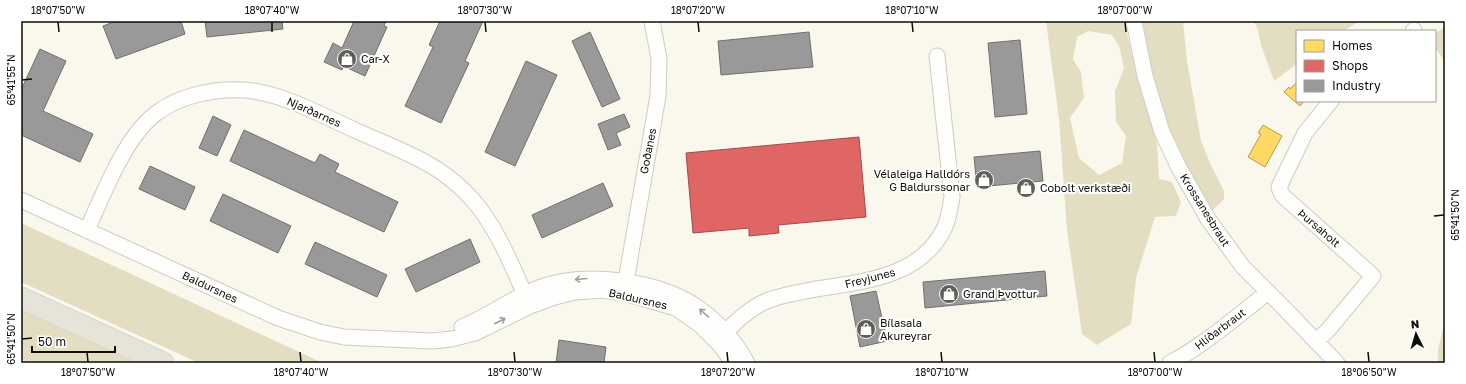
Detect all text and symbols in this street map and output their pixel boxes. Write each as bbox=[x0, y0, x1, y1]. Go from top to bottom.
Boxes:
text: 18°07'50"W bbox=[31, 4, 86, 16]
text: 18°07'40"W bbox=[245, 4, 300, 16]
text: 18°07'30"W bbox=[458, 4, 513, 16]
text: 18°07'20"W bbox=[671, 4, 726, 16]
text: 18°07'10"W bbox=[885, 4, 939, 16]
text: 18°07'00"W bbox=[1098, 4, 1153, 16]
legend bbox=[1296, 30, 1436, 102]
text: Homes bbox=[1332, 38, 1372, 53]
shop icon: Car-X bbox=[336, 48, 358, 70]
place label: Car-X bbox=[361, 52, 390, 65]
text: 65°41'55"N bbox=[5, 54, 17, 106]
text: Shops bbox=[1332, 58, 1368, 73]
text: Industry bbox=[1332, 78, 1381, 93]
street label: Njarðarnes bbox=[285, 94, 343, 129]
street label: Goðanes bbox=[637, 127, 658, 175]
place label: Vélaleiga Halldórs G Baldurssonar bbox=[874, 167, 971, 193]
shop icon: Vélaleiga Halldórs G Baldurssonar bbox=[973, 169, 995, 191]
street label: Krossanesbraut bbox=[1178, 171, 1233, 249]
shop icon: Cobolt verkstæði bbox=[1015, 177, 1037, 199]
place label: Cobolt verkstæði bbox=[1040, 181, 1131, 194]
text: 65°41'50"N bbox=[1449, 189, 1461, 241]
street label: Þursaholt bbox=[1296, 206, 1343, 249]
street label: Freyjunes bbox=[843, 265, 897, 290]
street label: Baldursnes bbox=[180, 268, 240, 305]
one-way arrow bbox=[575, 276, 588, 283]
shop icon: Grand Þvottur bbox=[938, 283, 960, 305]
street label: Baldursnes bbox=[608, 285, 669, 312]
place label: Grand Þvottur bbox=[963, 287, 1038, 300]
street label: Hlíðarbraut bbox=[1192, 305, 1248, 352]
one-way arrow bbox=[698, 308, 709, 317]
text: 65°41'50"N bbox=[5, 313, 17, 365]
north arrow bbox=[1396, 314, 1436, 354]
place label: Bílasala Akureyrar bbox=[880, 316, 932, 342]
one-way arrow bbox=[494, 317, 506, 324]
text: N bbox=[1410, 317, 1420, 330]
shop icon: Bílasala Akureyrar bbox=[855, 318, 877, 340]
scale bar bbox=[32, 328, 115, 354]
text: 50 m bbox=[38, 334, 66, 349]
text: 18°07'50"W bbox=[61, 366, 116, 378]
text: 18°07'40"W bbox=[274, 366, 329, 378]
text: 18°07'30"W bbox=[488, 366, 543, 378]
text: 18°07'20"W bbox=[701, 366, 756, 378]
text: 18°07'10"W bbox=[915, 366, 969, 378]
text: 18°07'00"W bbox=[1128, 366, 1183, 378]
text: 18°06'50"W bbox=[1342, 366, 1397, 378]

